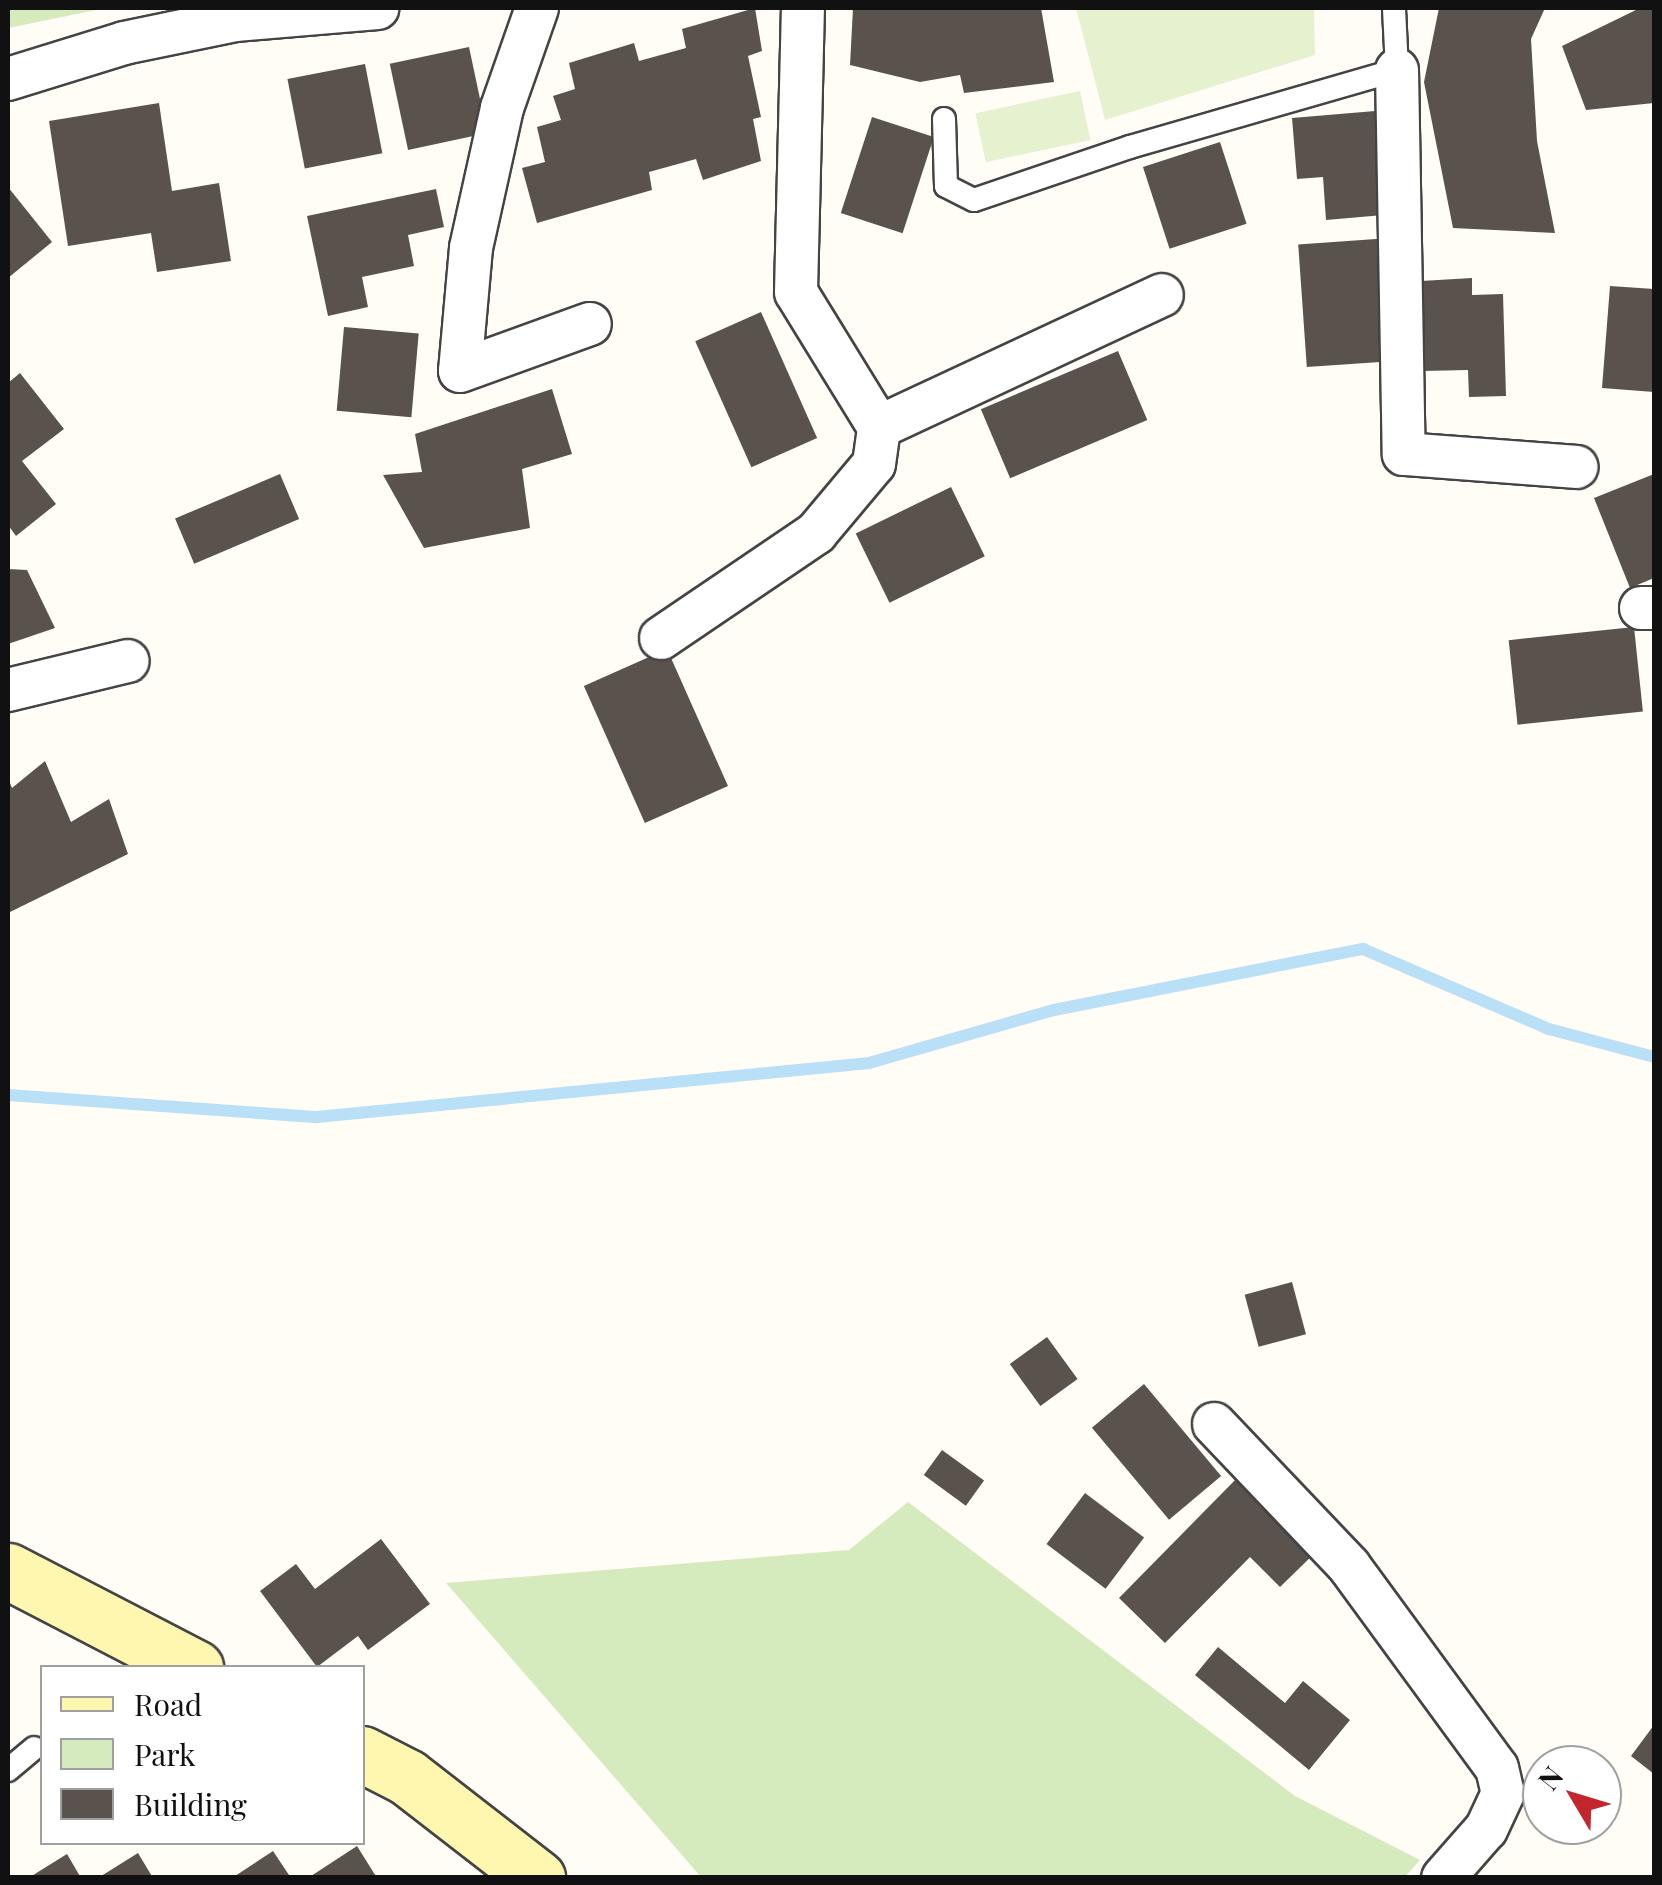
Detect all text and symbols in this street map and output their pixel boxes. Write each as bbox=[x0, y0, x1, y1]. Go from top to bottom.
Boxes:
legend bbox=[40, 1665, 365, 1845]
text: Road bbox=[134, 1684, 202, 1724]
text: Park bbox=[134, 1734, 196, 1774]
north arrow bbox=[1522, 1745, 1622, 1845]
text: N bbox=[1529, 1758, 1570, 1797]
text: Building bbox=[134, 1784, 247, 1824]

